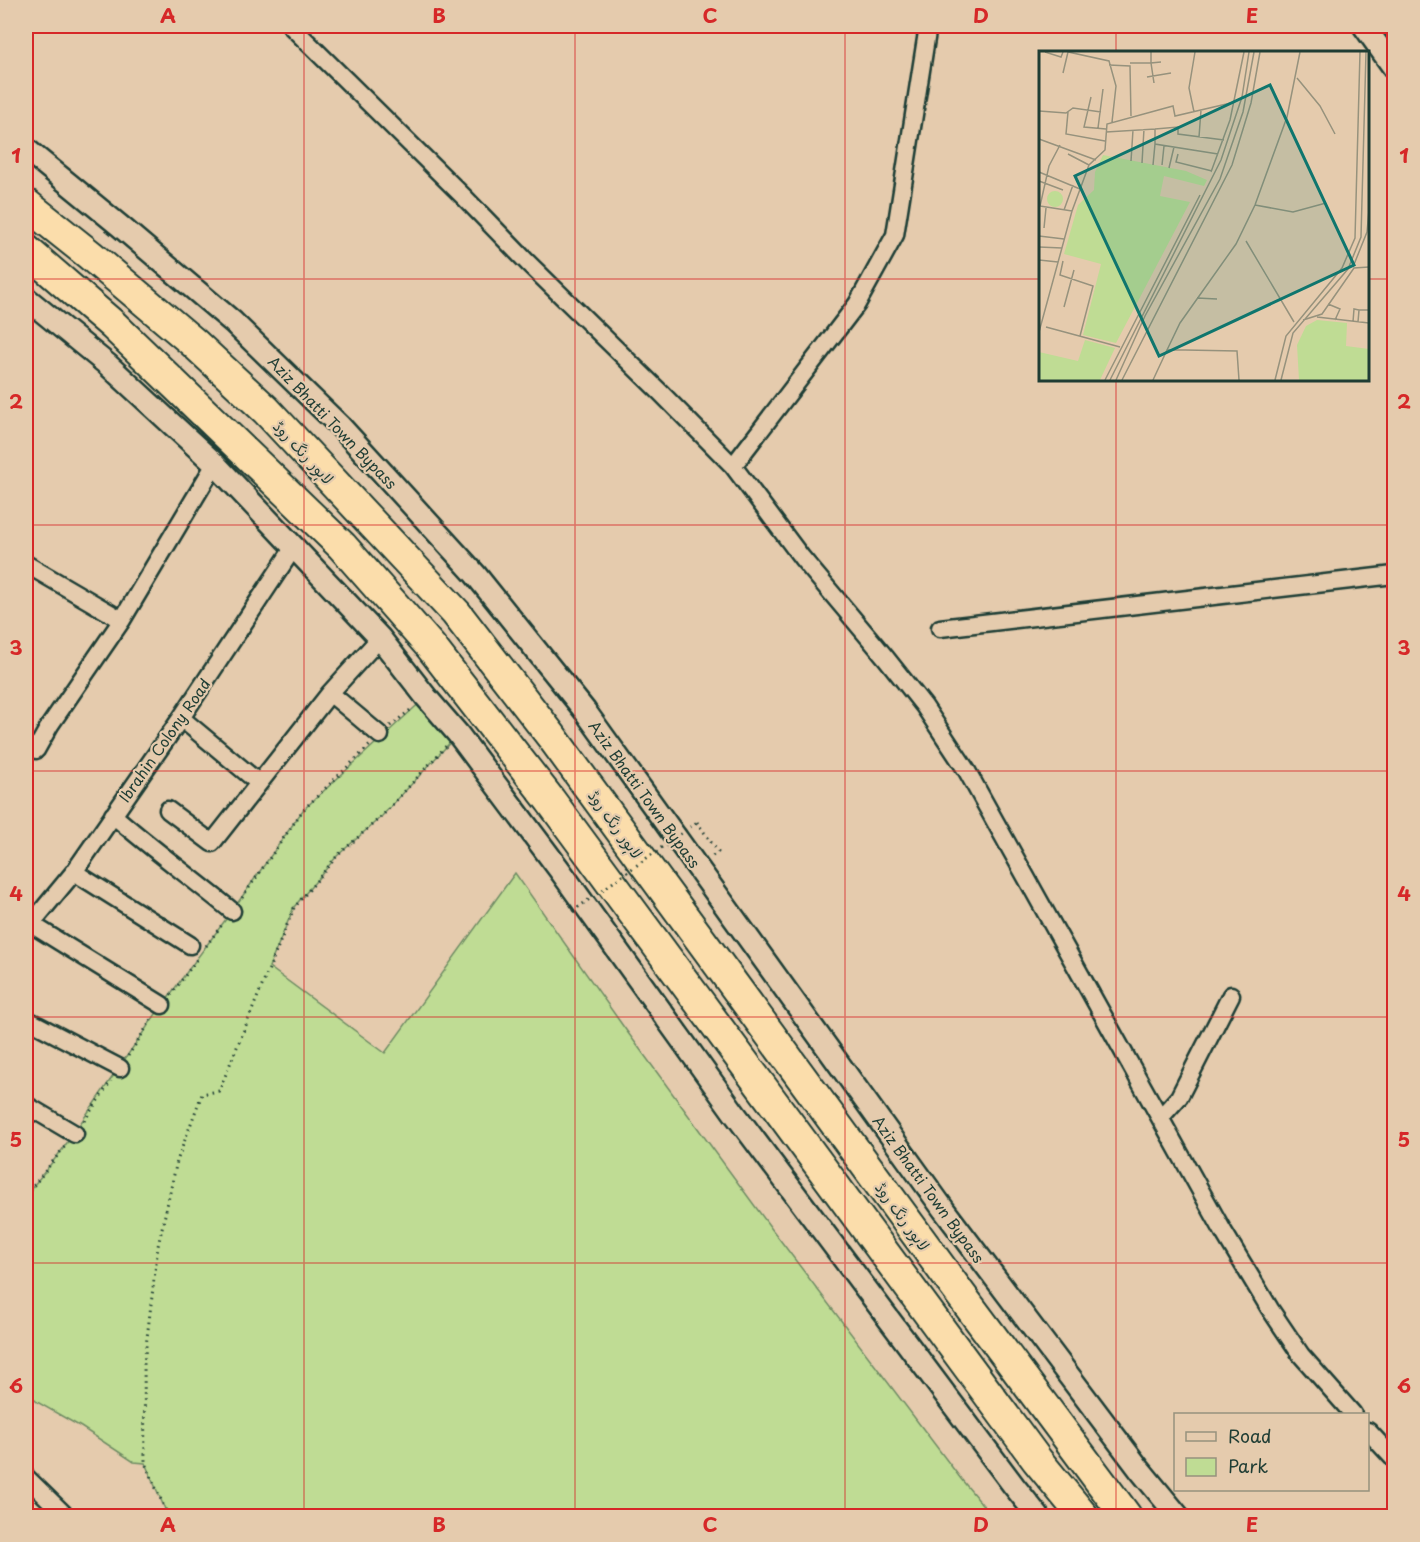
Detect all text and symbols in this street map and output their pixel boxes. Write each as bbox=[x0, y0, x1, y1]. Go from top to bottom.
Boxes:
text: A bbox=[160, 0, 176, 30]
text: B bbox=[432, 0, 446, 30]
text: C bbox=[702, 0, 718, 30]
text: D bbox=[973, 0, 989, 30]
text: E bbox=[1246, 0, 1258, 30]
inset map bbox=[1039, 51, 1369, 381]
text: 1 bbox=[11, 140, 21, 170]
text: 1 bbox=[1399, 140, 1409, 170]
street label: Aziz Bhatti Town Bypass bbox=[263, 350, 403, 494]
text: 2 bbox=[9, 386, 23, 416]
text: 2 bbox=[1397, 386, 1411, 416]
street label: لاہور رنگ روڈ bbox=[268, 415, 340, 490]
text: 3 bbox=[9, 632, 23, 662]
text: 3 bbox=[1397, 632, 1411, 662]
street label: Ibrahin Colony Road bbox=[113, 673, 215, 807]
street label: Aziz Bhatti Town Bypass bbox=[584, 716, 706, 872]
street label: لاہور رنگ روڈ bbox=[582, 785, 649, 864]
text: 4 bbox=[9, 878, 23, 908]
text: 4 bbox=[1397, 878, 1411, 908]
street label: Aziz Bhatti Town Bypass bbox=[868, 1111, 990, 1267]
text: 5 bbox=[10, 1124, 22, 1154]
text: 5 bbox=[1398, 1124, 1410, 1154]
street label: لاہور رنگ روڈ bbox=[869, 1177, 936, 1256]
text: 6 bbox=[9, 1370, 23, 1400]
text: 6 bbox=[1397, 1370, 1411, 1400]
legend bbox=[1174, 1413, 1369, 1491]
text: Road bbox=[1228, 1422, 1272, 1449]
text: Park bbox=[1228, 1452, 1268, 1479]
text: A bbox=[160, 1509, 176, 1539]
text: B bbox=[432, 1509, 446, 1539]
text: C bbox=[702, 1509, 718, 1539]
text: D bbox=[973, 1509, 989, 1539]
text: E bbox=[1246, 1509, 1258, 1539]

